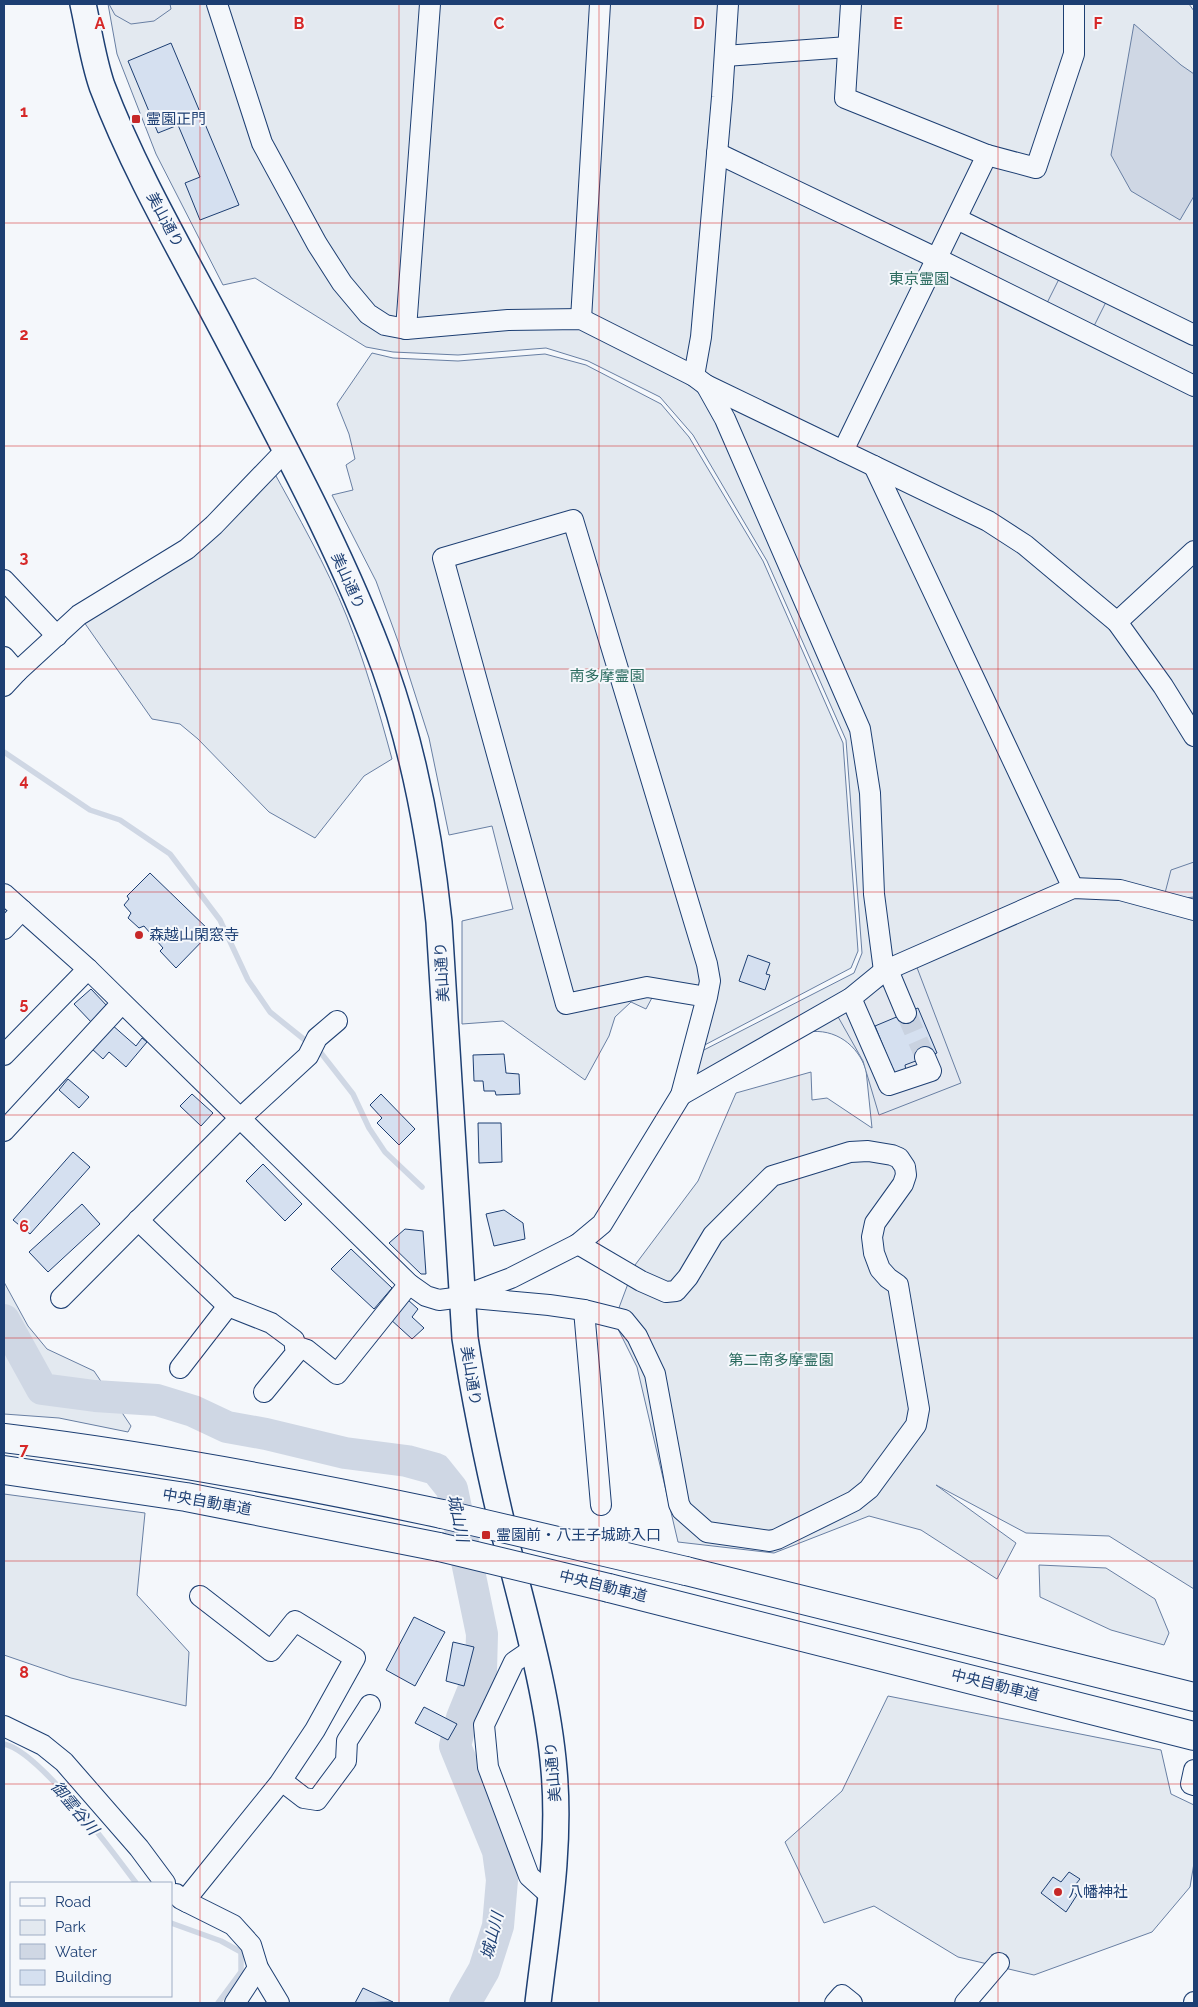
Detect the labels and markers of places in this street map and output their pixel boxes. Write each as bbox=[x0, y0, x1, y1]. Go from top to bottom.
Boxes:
place label: 霊園正門 bbox=[146, 110, 206, 128]
marker: 霊園正門 bbox=[130, 113, 142, 125]
place label: 森越山閑窓寺 bbox=[149, 926, 239, 944]
marker: 森越山閑窓寺 bbox=[133, 929, 145, 941]
place label: 霊園前・八王子城跡入口 bbox=[496, 1526, 661, 1544]
marker: 霊園前・八王子城跡入口 bbox=[480, 1529, 492, 1541]
place label: 八幡神社 bbox=[1068, 1883, 1128, 1901]
marker: 八幡神社 bbox=[1052, 1886, 1064, 1898]

